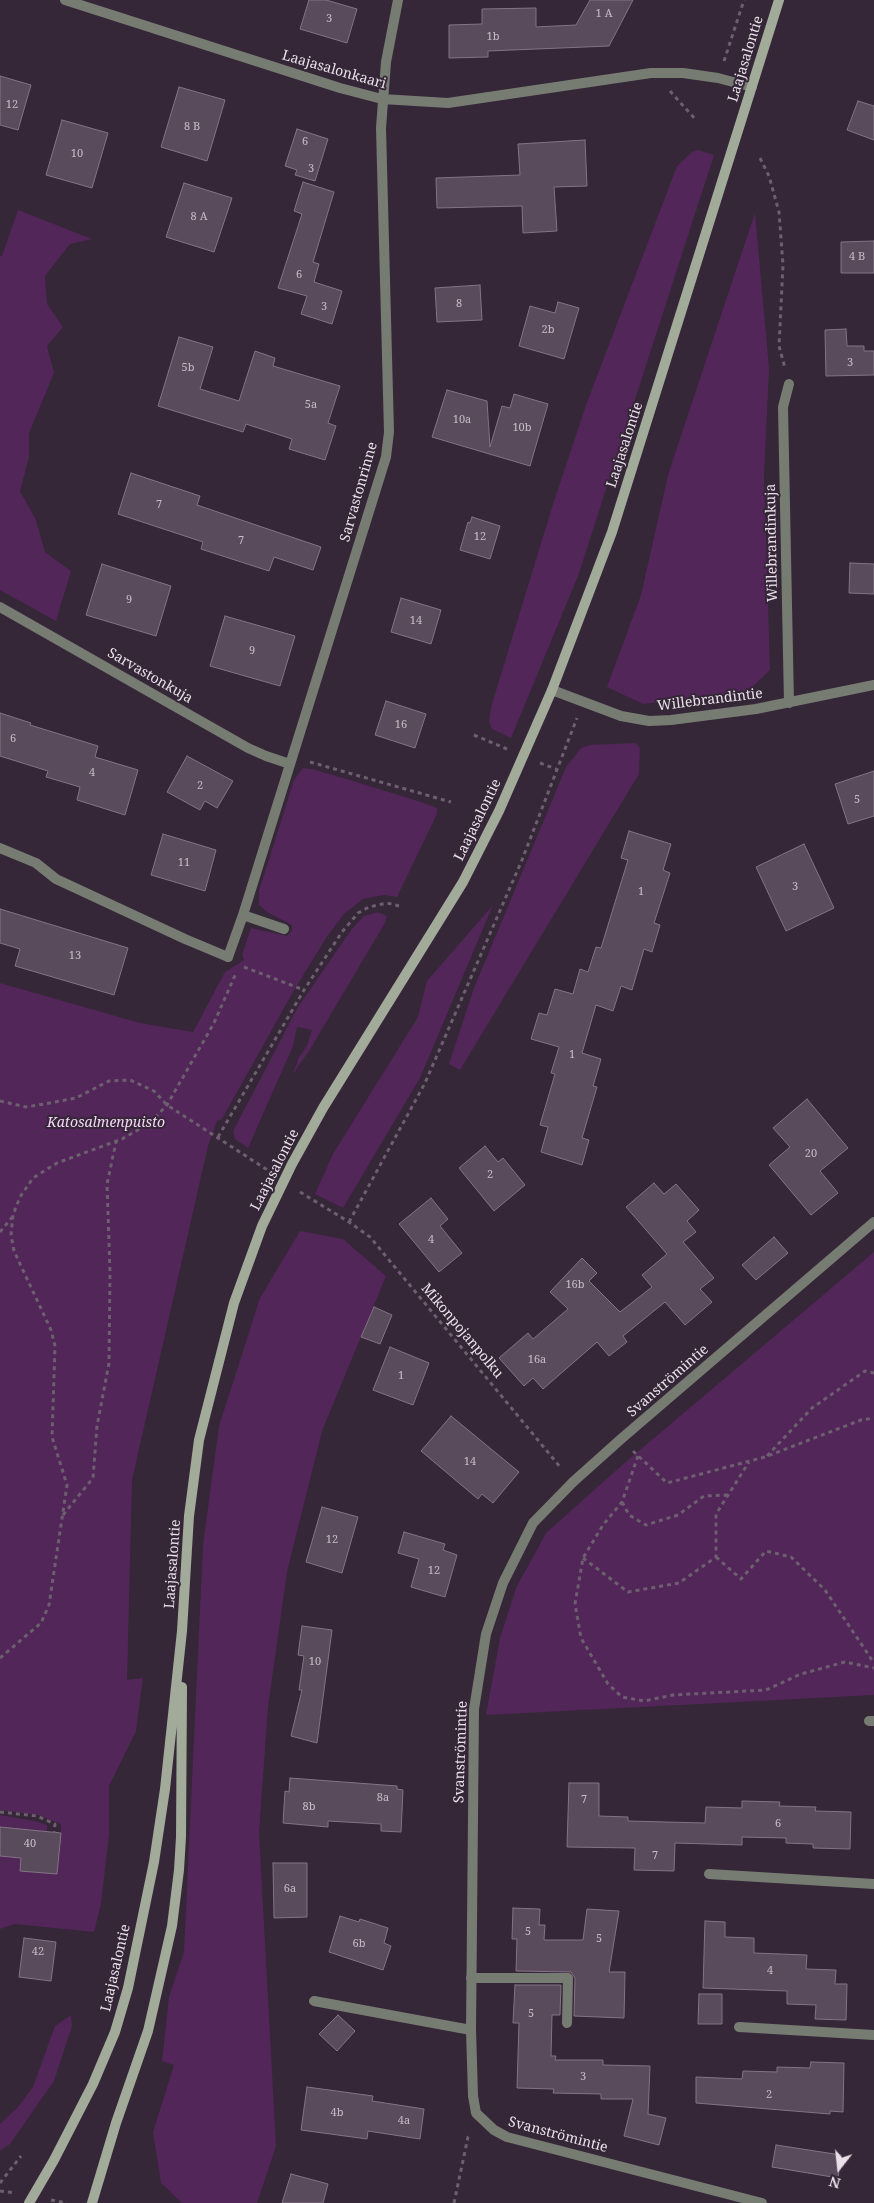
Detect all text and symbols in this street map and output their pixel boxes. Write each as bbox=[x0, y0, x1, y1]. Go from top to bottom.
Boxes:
house number: 1 A bbox=[596, 7, 612, 21]
house number: 3 bbox=[326, 12, 332, 26]
street label: Laajasalontie bbox=[725, 14, 767, 104]
house number: 1b bbox=[487, 30, 499, 44]
street label: Laajasalonkaari bbox=[280, 47, 388, 93]
house number: 12 bbox=[6, 98, 18, 112]
house number: 8 B bbox=[184, 120, 200, 134]
house number: 6 bbox=[302, 135, 308, 149]
house number: 10 bbox=[71, 147, 83, 161]
house number: 3 bbox=[308, 162, 314, 176]
house number: 8 A bbox=[191, 210, 207, 224]
house number: 4 B bbox=[849, 250, 865, 264]
house number: 6 bbox=[296, 268, 302, 282]
house number: 8 bbox=[456, 297, 462, 311]
house number: 3 bbox=[321, 300, 327, 314]
house number: 2b bbox=[542, 323, 554, 337]
house number: 3 bbox=[847, 356, 853, 370]
house number: 5b bbox=[182, 361, 194, 375]
house number: 5a bbox=[305, 398, 317, 412]
street label: Laajasalontie bbox=[603, 400, 647, 490]
house number: 10a bbox=[453, 413, 471, 427]
house number: 10b bbox=[512, 421, 532, 435]
street label: Sarvastonrinne bbox=[337, 440, 381, 544]
street label: Willebrandinkuja bbox=[763, 484, 781, 602]
house number: 7 bbox=[156, 498, 162, 512]
house number: 12 bbox=[474, 530, 486, 544]
house number: 7 bbox=[238, 534, 244, 548]
house number: 9 bbox=[126, 593, 132, 607]
house number: 14 bbox=[410, 614, 422, 628]
house number: 9 bbox=[249, 644, 255, 658]
street label: Sarvastonkuja bbox=[104, 645, 196, 707]
street label: Willebrandintie bbox=[656, 685, 764, 715]
house number: 16 bbox=[395, 718, 407, 732]
house number: 6 bbox=[10, 732, 16, 746]
house number: 4 bbox=[89, 766, 95, 780]
street label: Laajasalontie bbox=[451, 776, 505, 864]
house number: 2 bbox=[197, 779, 203, 793]
house number: 5 bbox=[854, 793, 860, 807]
house number: 11 bbox=[178, 856, 190, 870]
house number: 3 bbox=[792, 880, 798, 894]
house number: 1 bbox=[638, 885, 644, 899]
house number: 13 bbox=[69, 949, 81, 963]
house number: 1 bbox=[569, 1048, 575, 1062]
park label: Katosalmenpuisto bbox=[47, 1115, 165, 1131]
street label: Laajasalontie bbox=[247, 1126, 303, 1214]
house number: 20 bbox=[805, 1147, 817, 1161]
house number: 2 bbox=[487, 1168, 493, 1182]
house number: 4 bbox=[428, 1233, 434, 1247]
house number: 16b bbox=[565, 1278, 585, 1292]
street label: Mikonpojanpolku bbox=[417, 1280, 507, 1382]
street label: Svanströmintie bbox=[624, 1341, 712, 1421]
house number: 16a bbox=[528, 1353, 546, 1367]
house number: 1 bbox=[398, 1369, 404, 1383]
house number: 14 bbox=[464, 1455, 476, 1469]
street label: Laajasalontie bbox=[162, 1519, 184, 1609]
house number: 12 bbox=[326, 1533, 338, 1547]
house number: 12 bbox=[428, 1564, 440, 1578]
house number: 10 bbox=[309, 1655, 321, 1669]
street label: Svanströmintie bbox=[451, 1701, 471, 1803]
house number: 8a bbox=[377, 1791, 389, 1805]
house number: 7 bbox=[581, 1793, 587, 1807]
house number: 8b bbox=[303, 1800, 315, 1814]
house number: 6 bbox=[775, 1817, 781, 1831]
house number: 40 bbox=[24, 1837, 36, 1851]
house number: 7 bbox=[652, 1849, 658, 1863]
house number: 6a bbox=[284, 1882, 296, 1896]
street label: Laajasalontie bbox=[98, 1923, 134, 2013]
house number: 5 bbox=[525, 1925, 531, 1939]
house number: 5 bbox=[596, 1932, 602, 1946]
house number: 6b bbox=[353, 1937, 365, 1951]
house number: 42 bbox=[32, 1945, 44, 1959]
house number: 4 bbox=[767, 1964, 773, 1978]
house number: 5 bbox=[528, 2007, 534, 2021]
house number: 3 bbox=[580, 2070, 586, 2084]
house number: 2 bbox=[766, 2088, 772, 2102]
house number: 4b bbox=[331, 2106, 343, 2120]
house number: 4a bbox=[398, 2114, 410, 2128]
street label: Svanströmintie bbox=[506, 2114, 610, 2156]
north arrow bbox=[814, 2143, 864, 2193]
text: N bbox=[827, 2172, 843, 2194]

